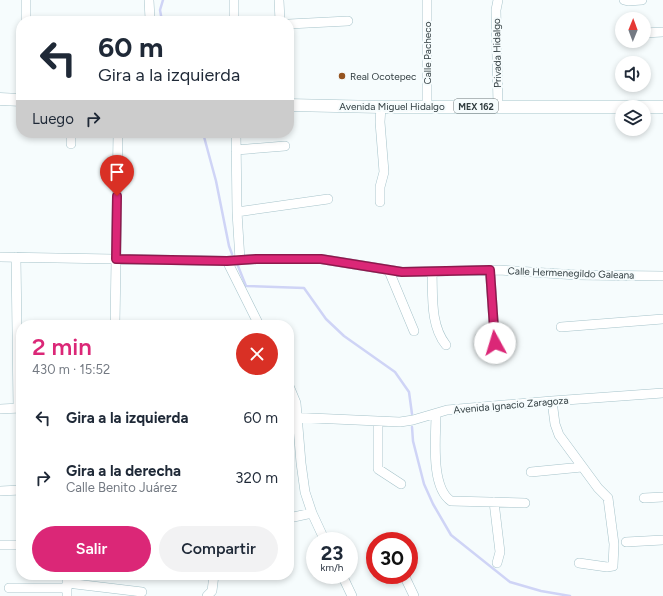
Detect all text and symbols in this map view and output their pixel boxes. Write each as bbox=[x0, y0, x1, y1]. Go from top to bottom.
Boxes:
north arrow bbox=[615, 12, 651, 48]
map controls bbox=[615, 12, 651, 136]
street label: Privada Hidalgo bbox=[490, 18, 504, 88]
street label: Calle Pacheco bbox=[421, 21, 434, 85]
text: 60 m bbox=[98, 30, 163, 64]
icon: left bbox=[32, 32, 84, 84]
button: sound bbox=[615, 56, 651, 92]
text: Gira a la izquierda bbox=[98, 64, 240, 86]
place label: Real Ocotepec bbox=[350, 70, 417, 83]
marker: Real Ocotepec bbox=[337, 71, 347, 81]
road number: MEX 162 bbox=[454, 99, 498, 113]
street label: Avenida Miguel Hidalgo bbox=[339, 100, 445, 113]
button: layers bbox=[615, 100, 651, 136]
icon: right bbox=[82, 108, 104, 130]
text: Luego bbox=[32, 110, 74, 128]
pin bbox=[100, 155, 134, 196]
icon: arrive bbox=[106, 161, 128, 183]
street label: Calle Hermenegildo Galeana bbox=[507, 264, 635, 282]
position arrow bbox=[474, 322, 516, 364]
text: 2 min bbox=[32, 332, 92, 361]
button: close bbox=[236, 333, 278, 375]
text: 430 m · 15:52 bbox=[32, 362, 110, 377]
street label: Avenida Ignacio Zaragoza bbox=[453, 393, 569, 417]
icon: left bbox=[32, 407, 54, 429]
text: Gira a la izquierda bbox=[66, 409, 188, 427]
text: 60 m bbox=[243, 409, 278, 427]
text: Gira a la derecha bbox=[66, 462, 181, 480]
icon: right bbox=[32, 467, 54, 489]
text: 320 m bbox=[235, 469, 278, 487]
text: Calle Benito Juárez bbox=[66, 480, 177, 495]
button: Salir bbox=[32, 526, 151, 572]
button: Compartir bbox=[159, 526, 278, 572]
speed limit sign: 30 bbox=[366, 532, 418, 584]
text: 23 bbox=[321, 541, 343, 565]
text: km/h bbox=[321, 561, 343, 574]

